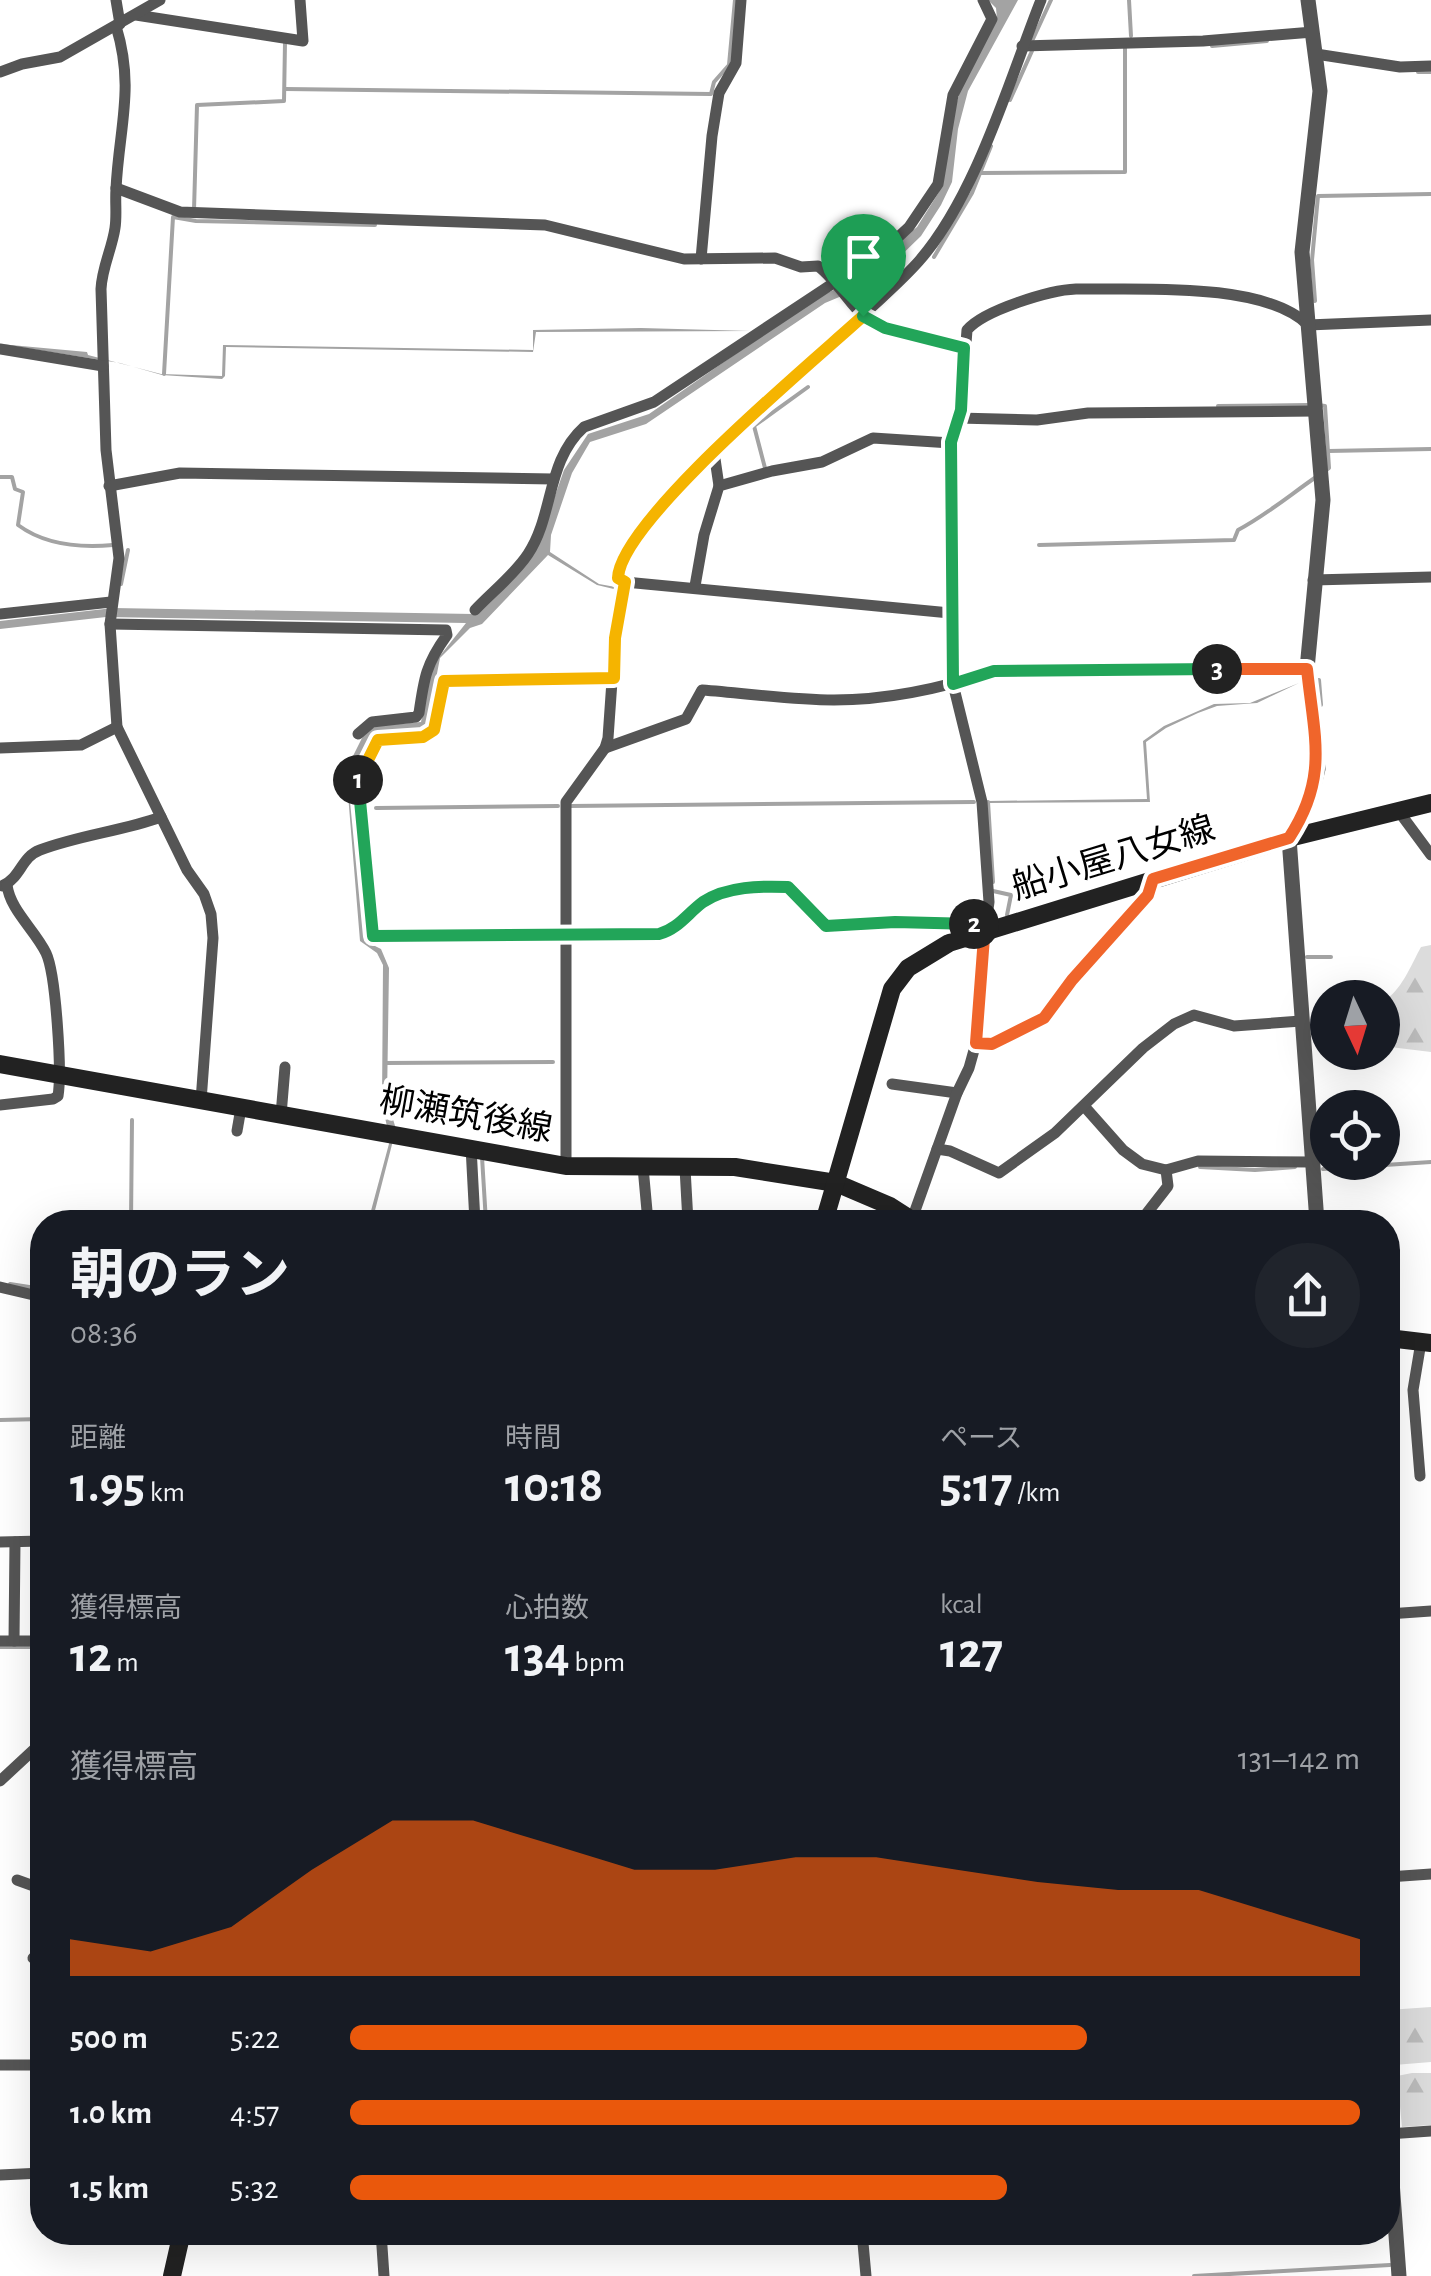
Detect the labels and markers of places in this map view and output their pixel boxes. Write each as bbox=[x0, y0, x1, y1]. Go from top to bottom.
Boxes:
pin bbox=[821, 214, 906, 317]
pin: 3 bbox=[1192, 644, 1242, 694]
pin: 1 bbox=[333, 755, 383, 805]
pin: 2 bbox=[949, 899, 999, 949]

